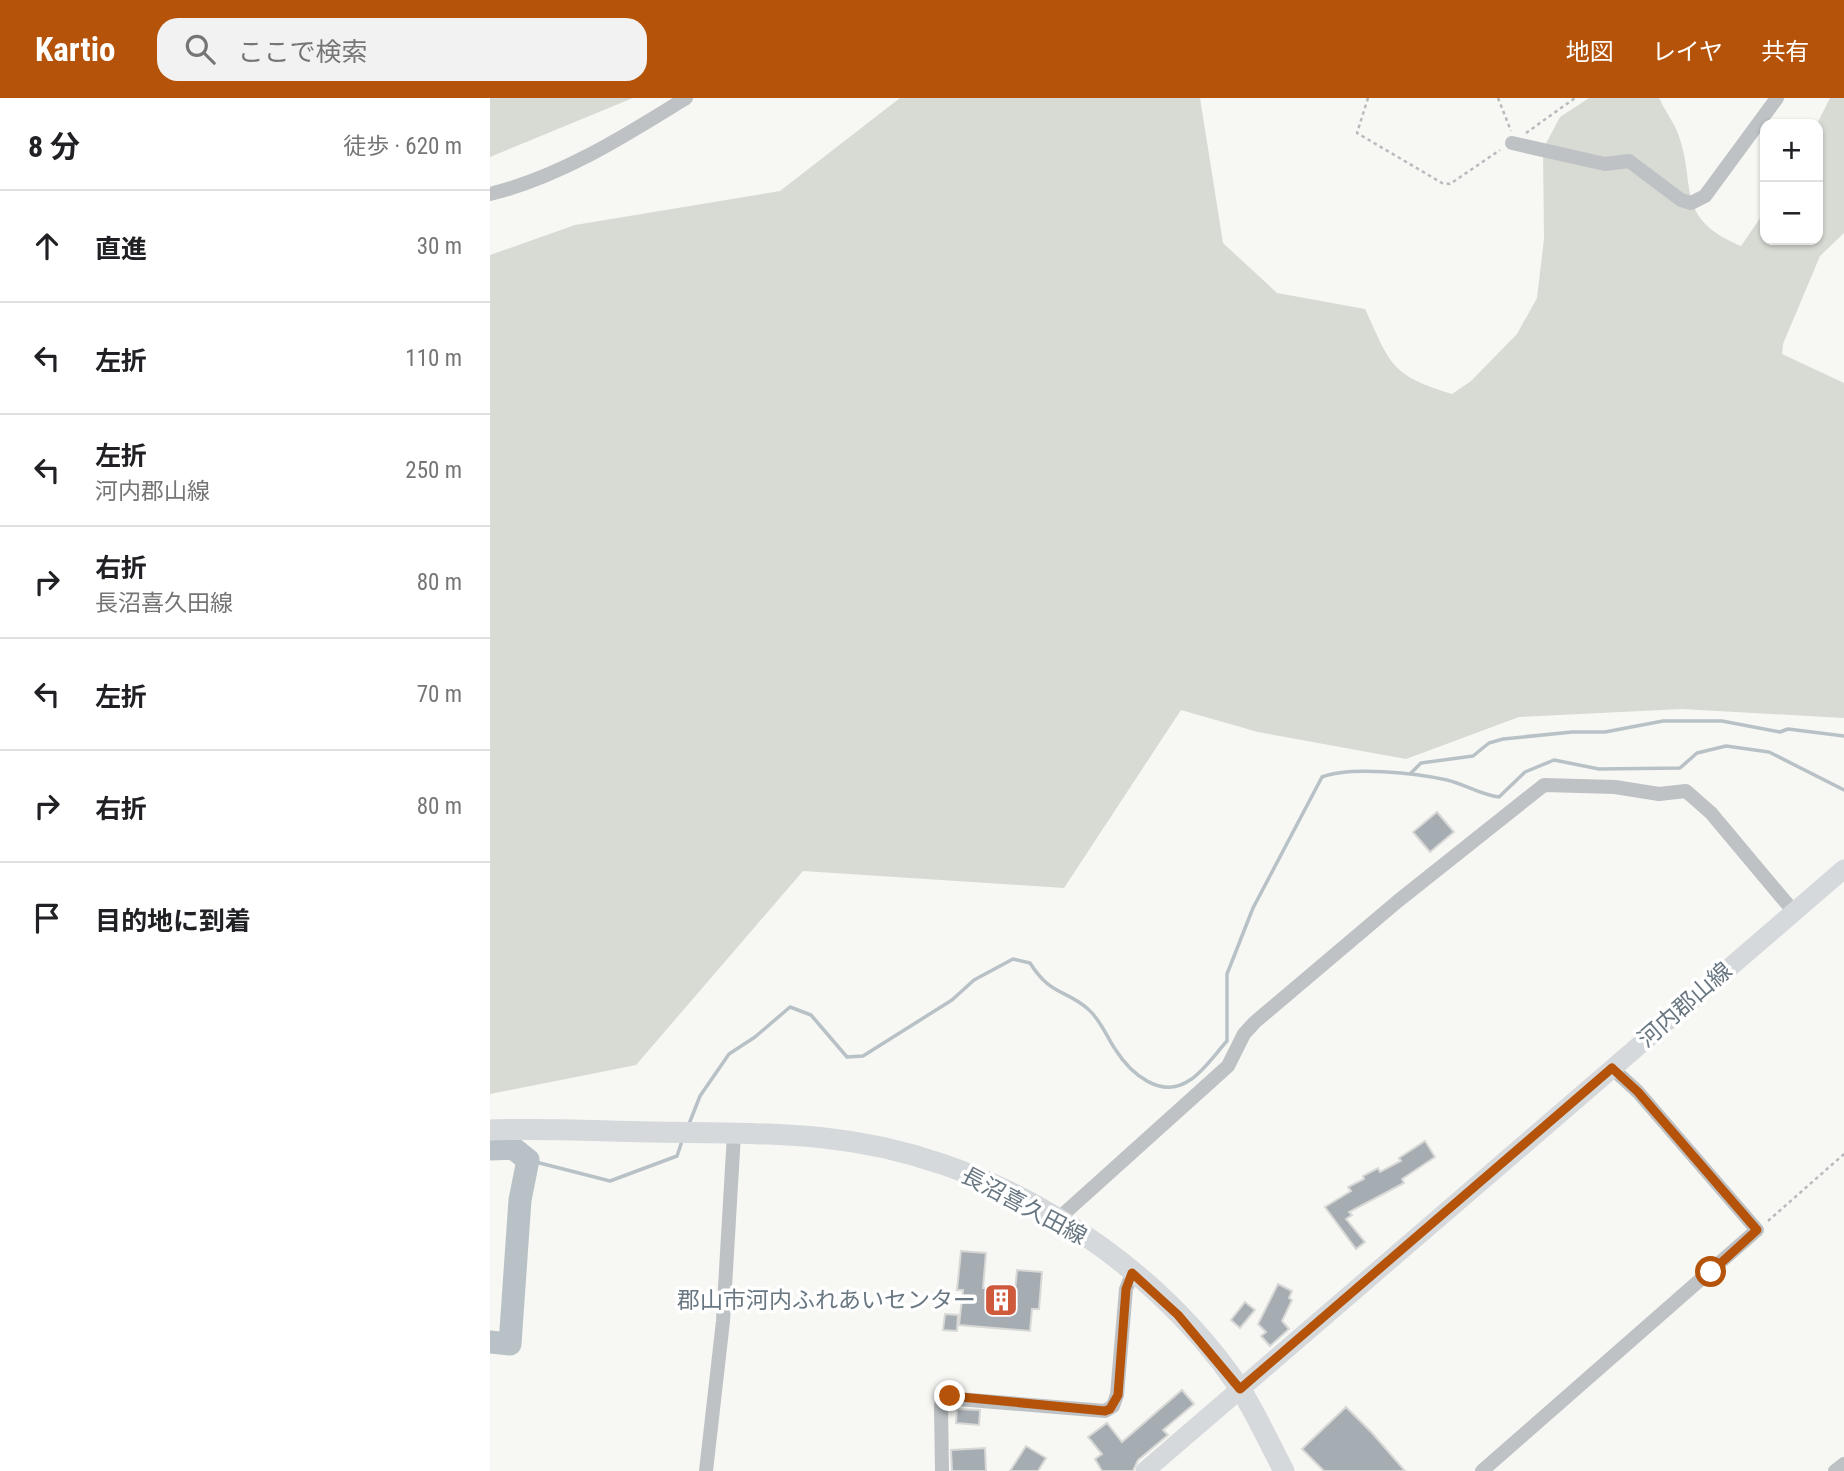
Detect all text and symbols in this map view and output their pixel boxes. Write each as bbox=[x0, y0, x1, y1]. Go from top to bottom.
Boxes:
search box bbox=[157, 18, 647, 81]
text: Kartio bbox=[35, 30, 115, 69]
icon: search bbox=[181, 30, 219, 68]
text: ここで検索 bbox=[237, 37, 367, 67]
text: 地図 bbox=[1566, 38, 1614, 66]
text: レイヤ bbox=[1652, 38, 1723, 66]
text: 共有 bbox=[1761, 38, 1809, 66]
map controls bbox=[1760, 119, 1823, 245]
button: + bbox=[1760, 119, 1823, 182]
text: 8 分 bbox=[28, 129, 80, 164]
text: 徒歩 · 620 m bbox=[343, 133, 462, 160]
button: − bbox=[1760, 182, 1823, 245]
icon: ahead bbox=[28, 227, 66, 265]
text: 30 m bbox=[417, 233, 462, 260]
text: 直進 bbox=[95, 234, 147, 264]
icon: left bbox=[28, 339, 66, 377]
text: 110 m bbox=[405, 345, 462, 372]
text: 左折 bbox=[95, 346, 147, 376]
text: 左折 bbox=[95, 441, 147, 471]
icon: left bbox=[28, 451, 66, 489]
text: 250 m bbox=[405, 457, 462, 484]
text: 河内郡山線 bbox=[95, 478, 210, 505]
text: 右折 bbox=[95, 553, 147, 583]
icon: right bbox=[28, 563, 66, 601]
text: 80 m bbox=[417, 569, 462, 596]
text: 長沼喜久田線 bbox=[95, 590, 233, 617]
icon: left bbox=[28, 675, 66, 713]
text: 70 m bbox=[417, 681, 462, 708]
text: 左折 bbox=[95, 682, 147, 712]
icon: right bbox=[28, 787, 66, 825]
text: 80 m bbox=[417, 793, 462, 820]
text: 右折 bbox=[95, 794, 147, 824]
icon: arrive bbox=[28, 899, 66, 937]
text: 目的地に到着 bbox=[95, 906, 251, 936]
street label: 河内郡山線 bbox=[1633, 957, 1737, 1053]
street label: 長沼喜久田線 bbox=[957, 1162, 1091, 1250]
route start bbox=[1695, 1256, 1726, 1287]
building icon: 郡山市河内ふれあいセンター bbox=[982, 1281, 1020, 1319]
place label: 郡山市河内ふれあいセンター bbox=[677, 1287, 976, 1314]
route end bbox=[934, 1380, 965, 1411]

